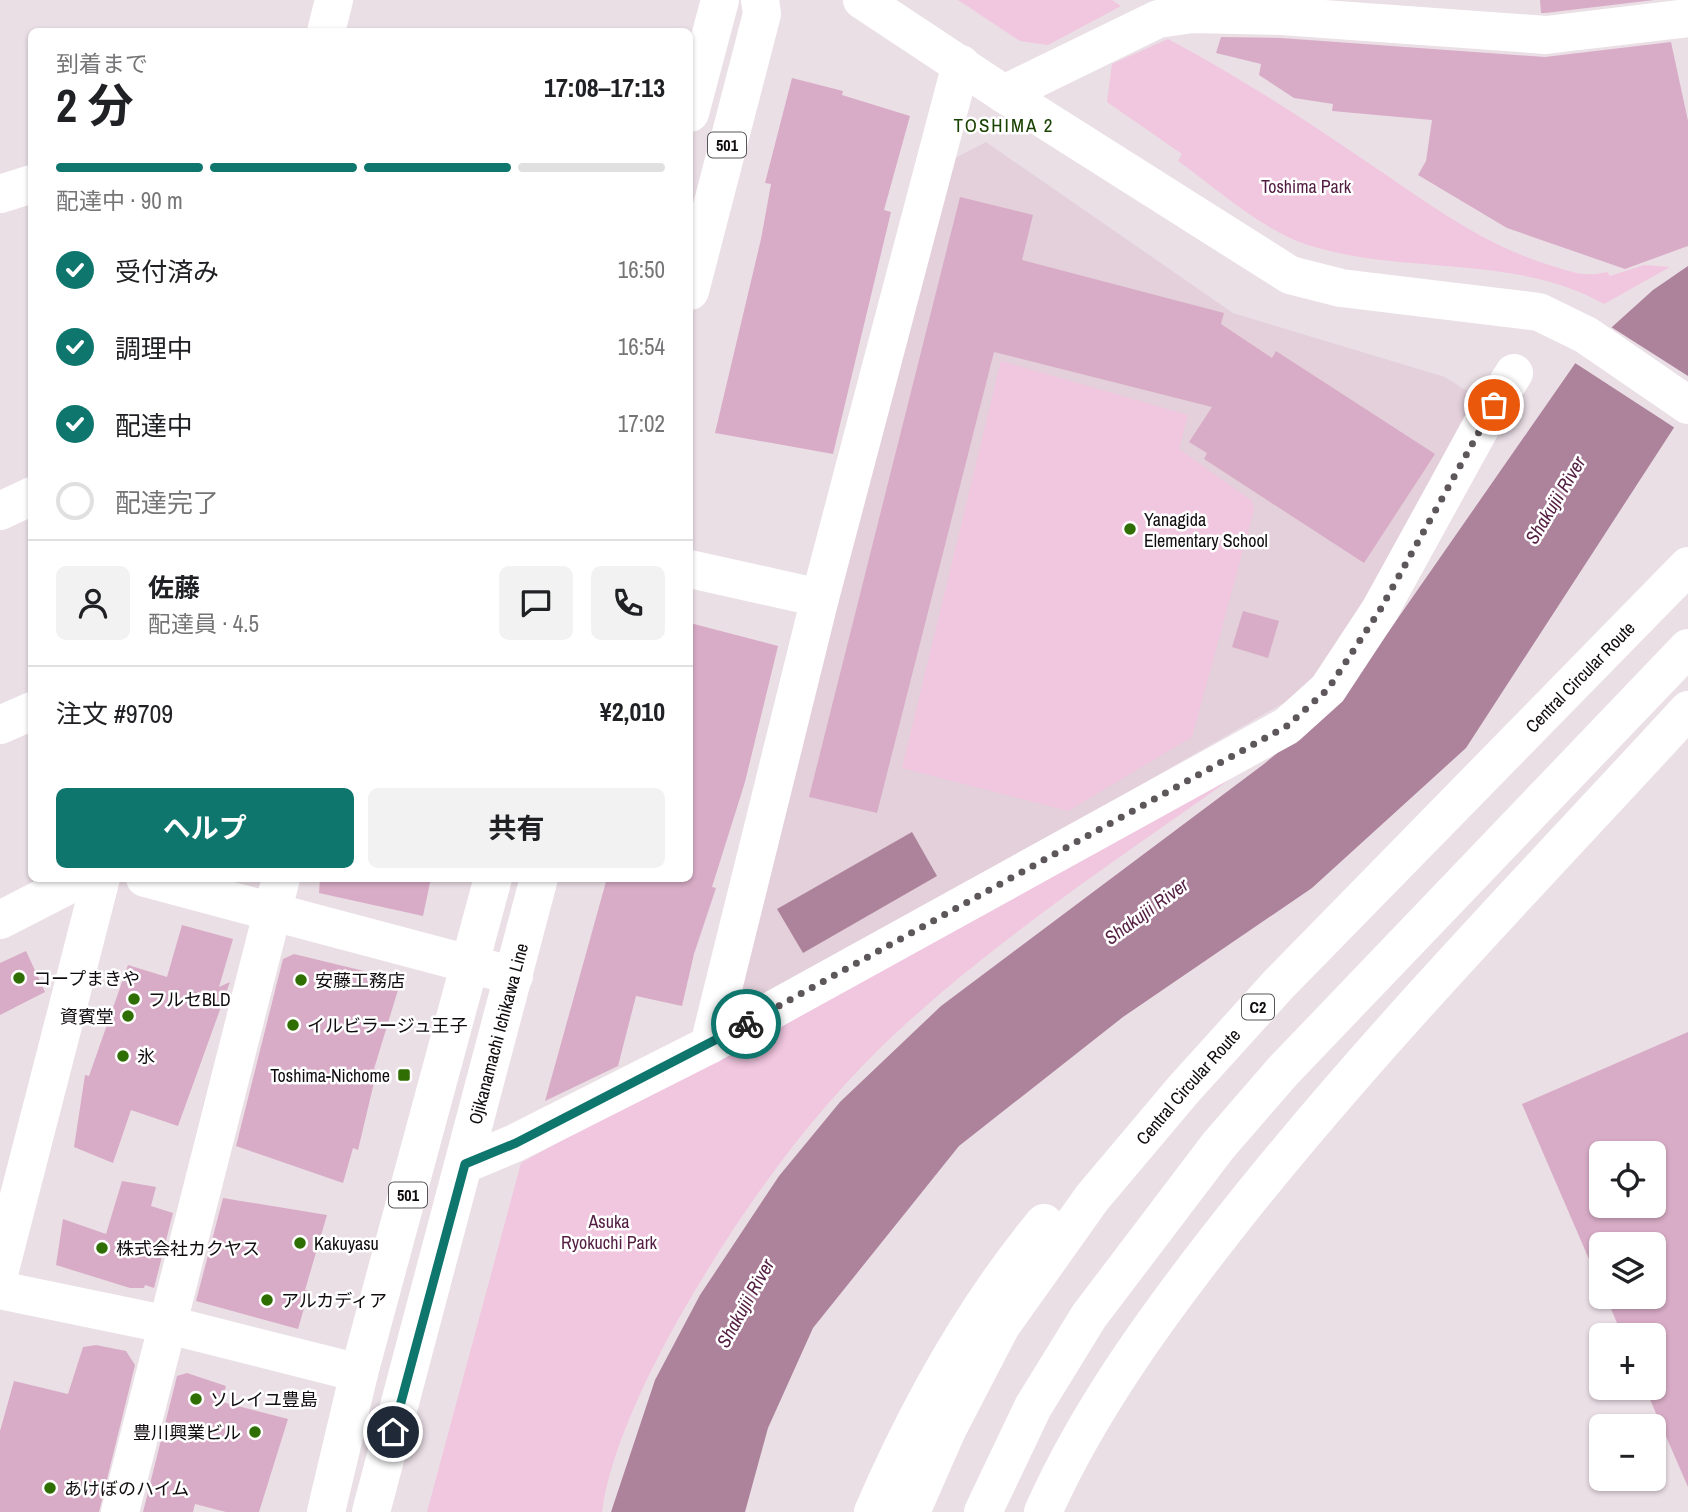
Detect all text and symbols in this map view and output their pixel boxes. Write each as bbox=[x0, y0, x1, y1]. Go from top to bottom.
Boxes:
text: 到着まで bbox=[56, 48, 148, 79]
text: 17:08–17:13 bbox=[544, 70, 665, 105]
text: 2 分 bbox=[56, 74, 133, 136]
district label: TOSHIMA 2 bbox=[954, 112, 1054, 138]
road number: 501 bbox=[708, 132, 746, 158]
park label: Toshima Park bbox=[1261, 174, 1352, 199]
text: 配達中 · 90 m bbox=[56, 185, 183, 216]
icon: check bbox=[56, 251, 94, 289]
text: 受付済み bbox=[115, 254, 219, 289]
text: 16:50 bbox=[618, 254, 665, 285]
icon: check bbox=[56, 328, 94, 366]
text: 調理中 bbox=[115, 331, 193, 366]
text: 16:54 bbox=[618, 331, 665, 362]
pin bbox=[1464, 375, 1524, 435]
icon: bag bbox=[1475, 386, 1513, 424]
icon: check bbox=[56, 405, 94, 443]
text: 配達中 bbox=[115, 408, 193, 443]
text: 17:02 bbox=[618, 408, 665, 439]
water label: Shakujii River bbox=[1519, 451, 1592, 549]
text: 配達完了 bbox=[115, 485, 219, 520]
place label: Yanagida Elementary School bbox=[1144, 507, 1268, 553]
marker: Yanagida Elementary School bbox=[1122, 521, 1138, 537]
button: person bbox=[56, 566, 130, 640]
button: chat bbox=[499, 566, 573, 640]
button: phone bbox=[591, 566, 665, 640]
text: 佐藤 bbox=[148, 570, 200, 605]
text: 配達員 · 4.5 bbox=[148, 608, 259, 639]
street label: Central Circular Route bbox=[1519, 615, 1640, 738]
text: ¥2,010 bbox=[600, 694, 665, 729]
text: 注文 #9709 bbox=[56, 696, 173, 731]
button: ヘルプ bbox=[56, 788, 354, 868]
button: 共有 bbox=[368, 788, 665, 868]
water label: Shakujii River bbox=[1099, 871, 1194, 950]
street label: Ojikanamachi Ichikawa Line bbox=[462, 940, 534, 1127]
place label: コープまきや bbox=[33, 966, 140, 991]
place label: 安藤工務店 bbox=[315, 968, 405, 993]
marker: コープまきや bbox=[11, 970, 27, 986]
marker: 安藤工務店 bbox=[293, 972, 309, 988]
place label: フルセBLD bbox=[148, 987, 231, 1012]
courier bbox=[711, 989, 781, 1059]
marker: フルセBLD bbox=[126, 991, 142, 1007]
road number: C2 bbox=[1242, 995, 1274, 1020]
place label: 資賓堂 bbox=[60, 1004, 114, 1029]
icon: bike bbox=[727, 1005, 765, 1043]
marker: 資賓堂 bbox=[120, 1008, 136, 1024]
place label: イルビラージュ王子 bbox=[307, 1013, 467, 1038]
marker: イルビラージュ王子 bbox=[285, 1017, 301, 1033]
street label: Central Circular Route bbox=[1130, 1023, 1246, 1150]
place label: 氷 bbox=[137, 1044, 155, 1069]
marker: 氷 bbox=[115, 1048, 131, 1064]
place label: Toshima-Nichome bbox=[270, 1063, 390, 1088]
marker: Toshima-Nichome bbox=[396, 1067, 412, 1083]
map controls bbox=[1589, 1141, 1666, 1491]
button: locate bbox=[1589, 1141, 1666, 1218]
road number: 501 bbox=[389, 1182, 427, 1208]
park label: Asuka Ryokuchi Park bbox=[561, 1209, 658, 1255]
place label: Kakuyasu bbox=[314, 1231, 379, 1256]
button: layers bbox=[1589, 1232, 1666, 1309]
marker: Kakuyasu bbox=[292, 1235, 308, 1251]
place label: 株式会社カクヤス bbox=[116, 1236, 260, 1261]
marker: 株式会社カクヤス bbox=[94, 1240, 110, 1256]
water label: Shakujii River bbox=[710, 1253, 780, 1352]
place label: アルカディア bbox=[281, 1288, 387, 1313]
marker: アルカディア bbox=[259, 1292, 275, 1308]
button: + bbox=[1589, 1323, 1666, 1400]
place label: ソレイユ豊島 bbox=[210, 1387, 318, 1412]
marker: ソレイユ豊島 bbox=[188, 1391, 204, 1407]
pin bbox=[363, 1402, 423, 1462]
icon: home bbox=[374, 1413, 412, 1451]
button: − bbox=[1589, 1414, 1666, 1491]
place label: 豊川興業ビル bbox=[133, 1420, 241, 1445]
marker: 豊川興業ビル bbox=[247, 1424, 263, 1440]
place label: あけぼのハイム bbox=[64, 1476, 189, 1501]
marker: あけぼのハイム bbox=[42, 1480, 58, 1496]

